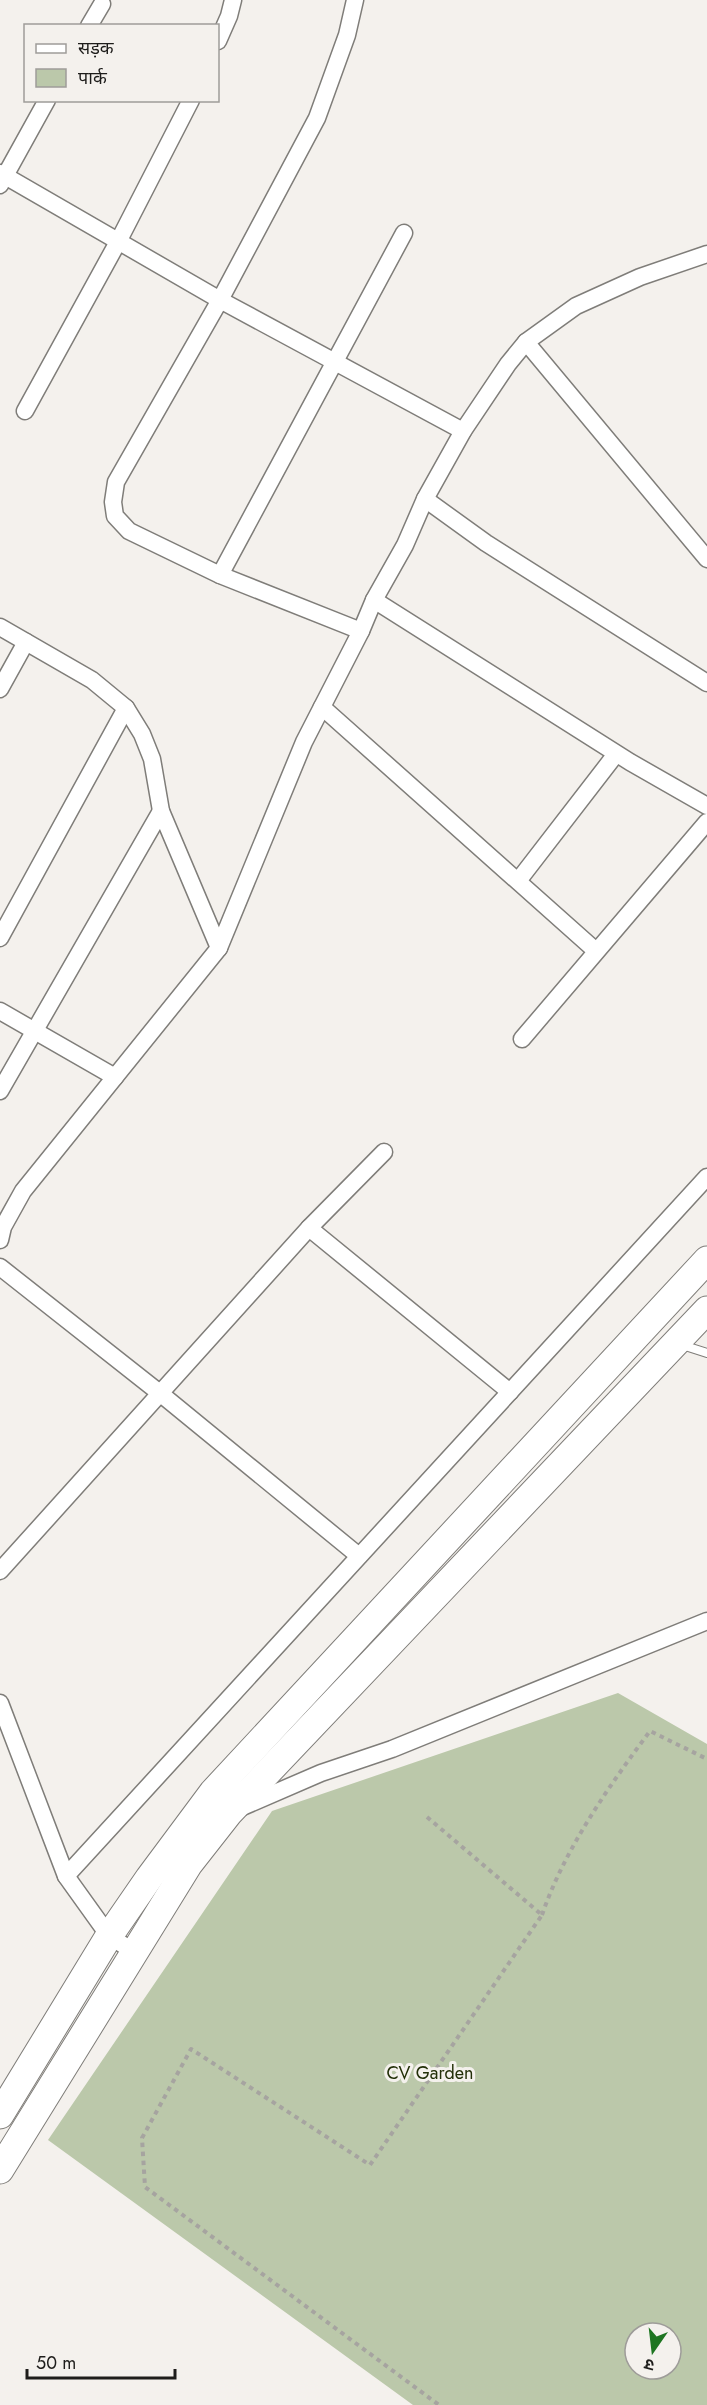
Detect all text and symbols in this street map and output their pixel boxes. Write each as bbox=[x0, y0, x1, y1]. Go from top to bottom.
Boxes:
legend bbox=[24, 24, 219, 102]
text: सड़क bbox=[78, 35, 115, 61]
text: पार्क bbox=[78, 65, 108, 91]
park label: CV Garden bbox=[386, 2060, 474, 2086]
north arrow bbox=[623, 2321, 683, 2381]
scale bar bbox=[27, 2342, 176, 2380]
text: 50 m bbox=[36, 2350, 76, 2376]
text: उ bbox=[642, 2353, 657, 2377]

